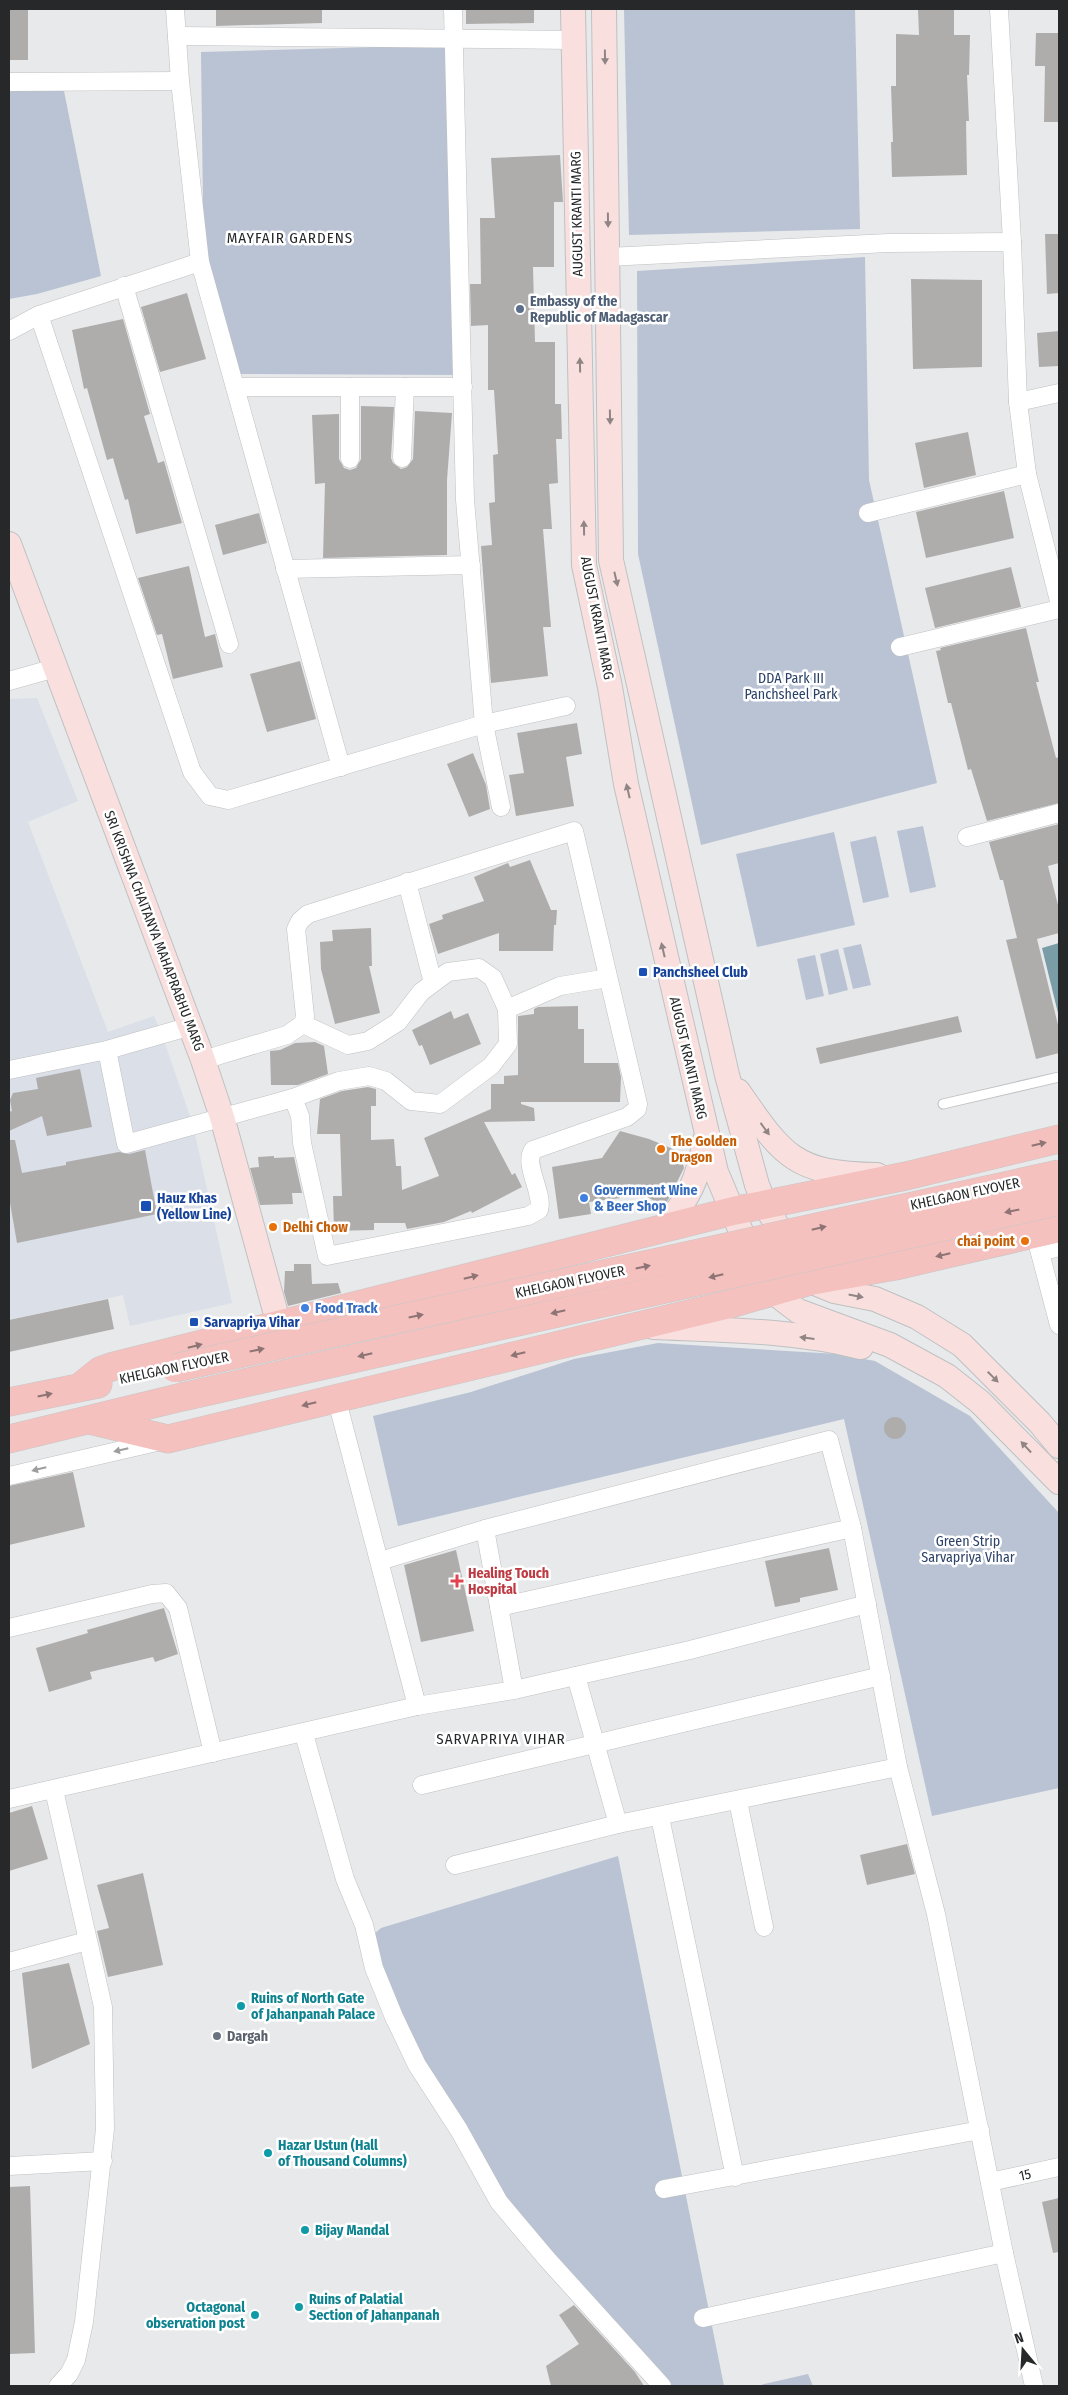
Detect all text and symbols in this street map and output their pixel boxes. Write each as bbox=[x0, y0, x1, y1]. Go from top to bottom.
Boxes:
one-way arrow bbox=[601, 50, 609, 66]
street label: AUGUST KRANTI MARG bbox=[567, 151, 587, 277]
one-way arrow bbox=[604, 212, 612, 228]
district label: MAYFAIR GARDENS bbox=[227, 229, 353, 247]
place label: Embassy of the Republic of Madagascar bbox=[530, 293, 669, 326]
marker: Embassy of the Republic of Madagascar bbox=[514, 303, 526, 315]
one-way arrow bbox=[576, 357, 584, 373]
one-way arrow bbox=[606, 410, 614, 426]
one-way arrow bbox=[579, 520, 587, 536]
street label: AUGUST KRANTI MARG bbox=[577, 555, 617, 681]
one-way arrow bbox=[612, 572, 620, 587]
park label: DDA Park III Panchsheel Park bbox=[744, 670, 838, 703]
one-way arrow bbox=[623, 783, 631, 799]
street label: SRI KRISHNA CHAITANYA MAHAPRABHU MARG bbox=[100, 808, 208, 1054]
one-way arrow bbox=[659, 942, 667, 957]
place label: Panchsheel Club bbox=[653, 964, 748, 981]
marker: Panchsheel Club bbox=[637, 966, 649, 978]
street label: AUGUST KRANTI MARG bbox=[666, 995, 710, 1121]
one-way arrow bbox=[760, 1123, 770, 1136]
place label: The Golden Dragon bbox=[671, 1133, 737, 1166]
one-way arrow bbox=[1031, 1140, 1046, 1148]
marker: The Golden Dragon bbox=[655, 1143, 667, 1155]
street label: KHELGAON FLYOVER bbox=[909, 1174, 1022, 1214]
place label: Government Wine & Beer Shop bbox=[594, 1182, 697, 1215]
place label: Hauz Khas (Yellow Line) bbox=[157, 1190, 231, 1223]
marker: Government Wine & Beer Shop bbox=[578, 1192, 590, 1204]
marker: Hauz Khas (Yellow Line) bbox=[139, 1199, 153, 1213]
one-way arrow bbox=[1004, 1207, 1019, 1215]
place label: Delhi Chow bbox=[283, 1219, 348, 1236]
marker: Delhi Chow bbox=[267, 1221, 279, 1233]
one-way arrow bbox=[811, 1224, 826, 1232]
place label: chai point bbox=[957, 1233, 1016, 1250]
marker: chai point bbox=[1019, 1235, 1031, 1247]
one-way arrow bbox=[936, 1251, 951, 1259]
street label: KHELGAON FLYOVER bbox=[514, 1262, 627, 1302]
one-way arrow bbox=[635, 1262, 651, 1270]
one-way arrow bbox=[709, 1272, 724, 1280]
one-way arrow bbox=[464, 1273, 479, 1281]
one-way arrow bbox=[848, 1292, 864, 1300]
place label: Food Track bbox=[315, 1300, 378, 1317]
marker: Food Track bbox=[299, 1302, 311, 1314]
one-way arrow bbox=[550, 1308, 565, 1316]
one-way arrow bbox=[408, 1312, 423, 1320]
place label: Sarvapriya Vihar bbox=[204, 1314, 301, 1331]
marker: Sarvapriya Vihar bbox=[188, 1316, 200, 1328]
one-way arrow bbox=[799, 1334, 815, 1342]
one-way arrow bbox=[187, 1341, 202, 1349]
one-way arrow bbox=[249, 1346, 265, 1354]
street label: KHELGAON FLYOVER bbox=[118, 1348, 231, 1388]
one-way arrow bbox=[511, 1350, 526, 1358]
one-way arrow bbox=[357, 1351, 372, 1359]
one-way arrow bbox=[987, 1371, 999, 1383]
one-way arrow bbox=[37, 1390, 53, 1398]
one-way arrow bbox=[302, 1400, 317, 1408]
one-way arrow bbox=[1020, 1441, 1032, 1453]
one-way arrow bbox=[113, 1446, 128, 1454]
one-way arrow bbox=[32, 1465, 47, 1473]
park label: Green Strip Sarvapriya Vihar bbox=[921, 1533, 1015, 1566]
place label: Healing Touch Hospital bbox=[468, 1565, 549, 1598]
marker: Healing Touch Hospital bbox=[450, 1574, 464, 1588]
district label: SARVAPRIYA VIHAR bbox=[436, 1730, 566, 1748]
place label: Ruins of North Gate of Jahanpanah Palace bbox=[251, 1990, 375, 2023]
marker: Ruins of North Gate of Jahanpanah Palace bbox=[235, 2000, 247, 2012]
place label: Dargah bbox=[227, 2028, 268, 2045]
marker: Dargah bbox=[211, 2030, 223, 2042]
place label: Hazar Ustun (Hall of Thousand Columns) bbox=[278, 2137, 407, 2170]
marker: Hazar Ustun (Hall of Thousand Columns) bbox=[262, 2147, 274, 2159]
street label: 15 bbox=[1017, 2165, 1033, 2185]
place label: Bijay Mandal bbox=[315, 2222, 389, 2239]
marker: Bijay Mandal bbox=[299, 2224, 311, 2236]
place label: Ruins of Palatial Section of Jahanpanah bbox=[309, 2291, 439, 2324]
place label: Octagonal observation post bbox=[146, 2299, 246, 2332]
marker: Ruins of Palatial Section of Jahanpanah bbox=[293, 2301, 305, 2313]
marker: Octagonal observation post bbox=[249, 2309, 261, 2321]
north arrow bbox=[998, 2325, 1048, 2375]
text: N bbox=[1013, 2329, 1026, 2347]

